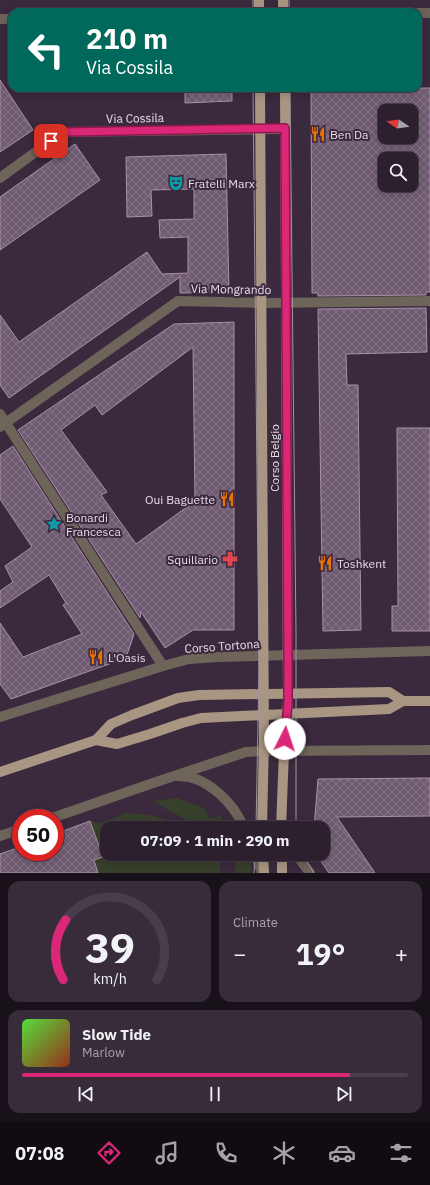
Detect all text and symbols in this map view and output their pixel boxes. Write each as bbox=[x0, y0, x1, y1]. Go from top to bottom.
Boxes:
text: 210 m bbox=[86, 20, 168, 57]
icon: left bbox=[20, 24, 72, 76]
text: Via Cossila bbox=[86, 56, 173, 79]
north arrow bbox=[378, 104, 418, 144]
map controls bbox=[378, 104, 418, 192]
street label: Via Cossila bbox=[106, 110, 165, 126]
pin bbox=[34, 124, 68, 158]
restaurant icon: Ben Da bbox=[309, 125, 327, 143]
place label: Ben Da bbox=[330, 127, 369, 142]
icon: arrive bbox=[40, 130, 62, 152]
button: search bbox=[378, 152, 418, 192]
theatre icon: Fratelli Marx bbox=[167, 174, 185, 192]
place label: Fratelli Marx bbox=[188, 176, 255, 191]
street label: Via Mongrando bbox=[191, 281, 272, 297]
street label: Corso Belgio bbox=[267, 424, 282, 492]
restaurant icon: Oui Baguette bbox=[218, 490, 236, 508]
place label: Oui Baguette bbox=[145, 492, 215, 507]
place label: Bonardi Francesca bbox=[66, 510, 121, 539]
place icon: Bonardi Francesca bbox=[45, 515, 63, 533]
pharmacy icon: Squillario bbox=[221, 550, 239, 568]
place label: Squillario bbox=[167, 552, 218, 567]
restaurant icon: Toshkent bbox=[316, 554, 334, 572]
place label: Toshkent bbox=[337, 556, 386, 571]
street label: Corso Tortona bbox=[184, 636, 261, 656]
restaurant icon: L'Oasis bbox=[87, 648, 105, 666]
place label: L'Oasis bbox=[108, 650, 146, 665]
position arrow bbox=[264, 718, 306, 760]
speed limit sign: 50 bbox=[12, 809, 64, 861]
text: 07:09 · 1 min · 290 m bbox=[141, 831, 289, 850]
text: Climate bbox=[233, 914, 278, 931]
text: 39 bbox=[85, 919, 134, 973]
text: 19° bbox=[295, 934, 346, 973]
text: − bbox=[233, 939, 246, 968]
text: + bbox=[395, 939, 408, 968]
text: km/h bbox=[93, 968, 126, 987]
text: Slow Tide bbox=[82, 1025, 151, 1044]
text: Marlow bbox=[82, 1044, 125, 1061]
icon: previous bbox=[75, 1083, 97, 1105]
icon: pause bbox=[204, 1083, 226, 1105]
icon: next bbox=[333, 1083, 355, 1105]
icon: directions bbox=[95, 1139, 123, 1167]
icon: music bbox=[153, 1139, 181, 1167]
icon: phone bbox=[212, 1139, 240, 1167]
icon: climate bbox=[270, 1139, 298, 1167]
icon: car bbox=[328, 1139, 356, 1167]
icon: filters bbox=[387, 1139, 415, 1167]
text: 07:08 bbox=[15, 1142, 64, 1165]

